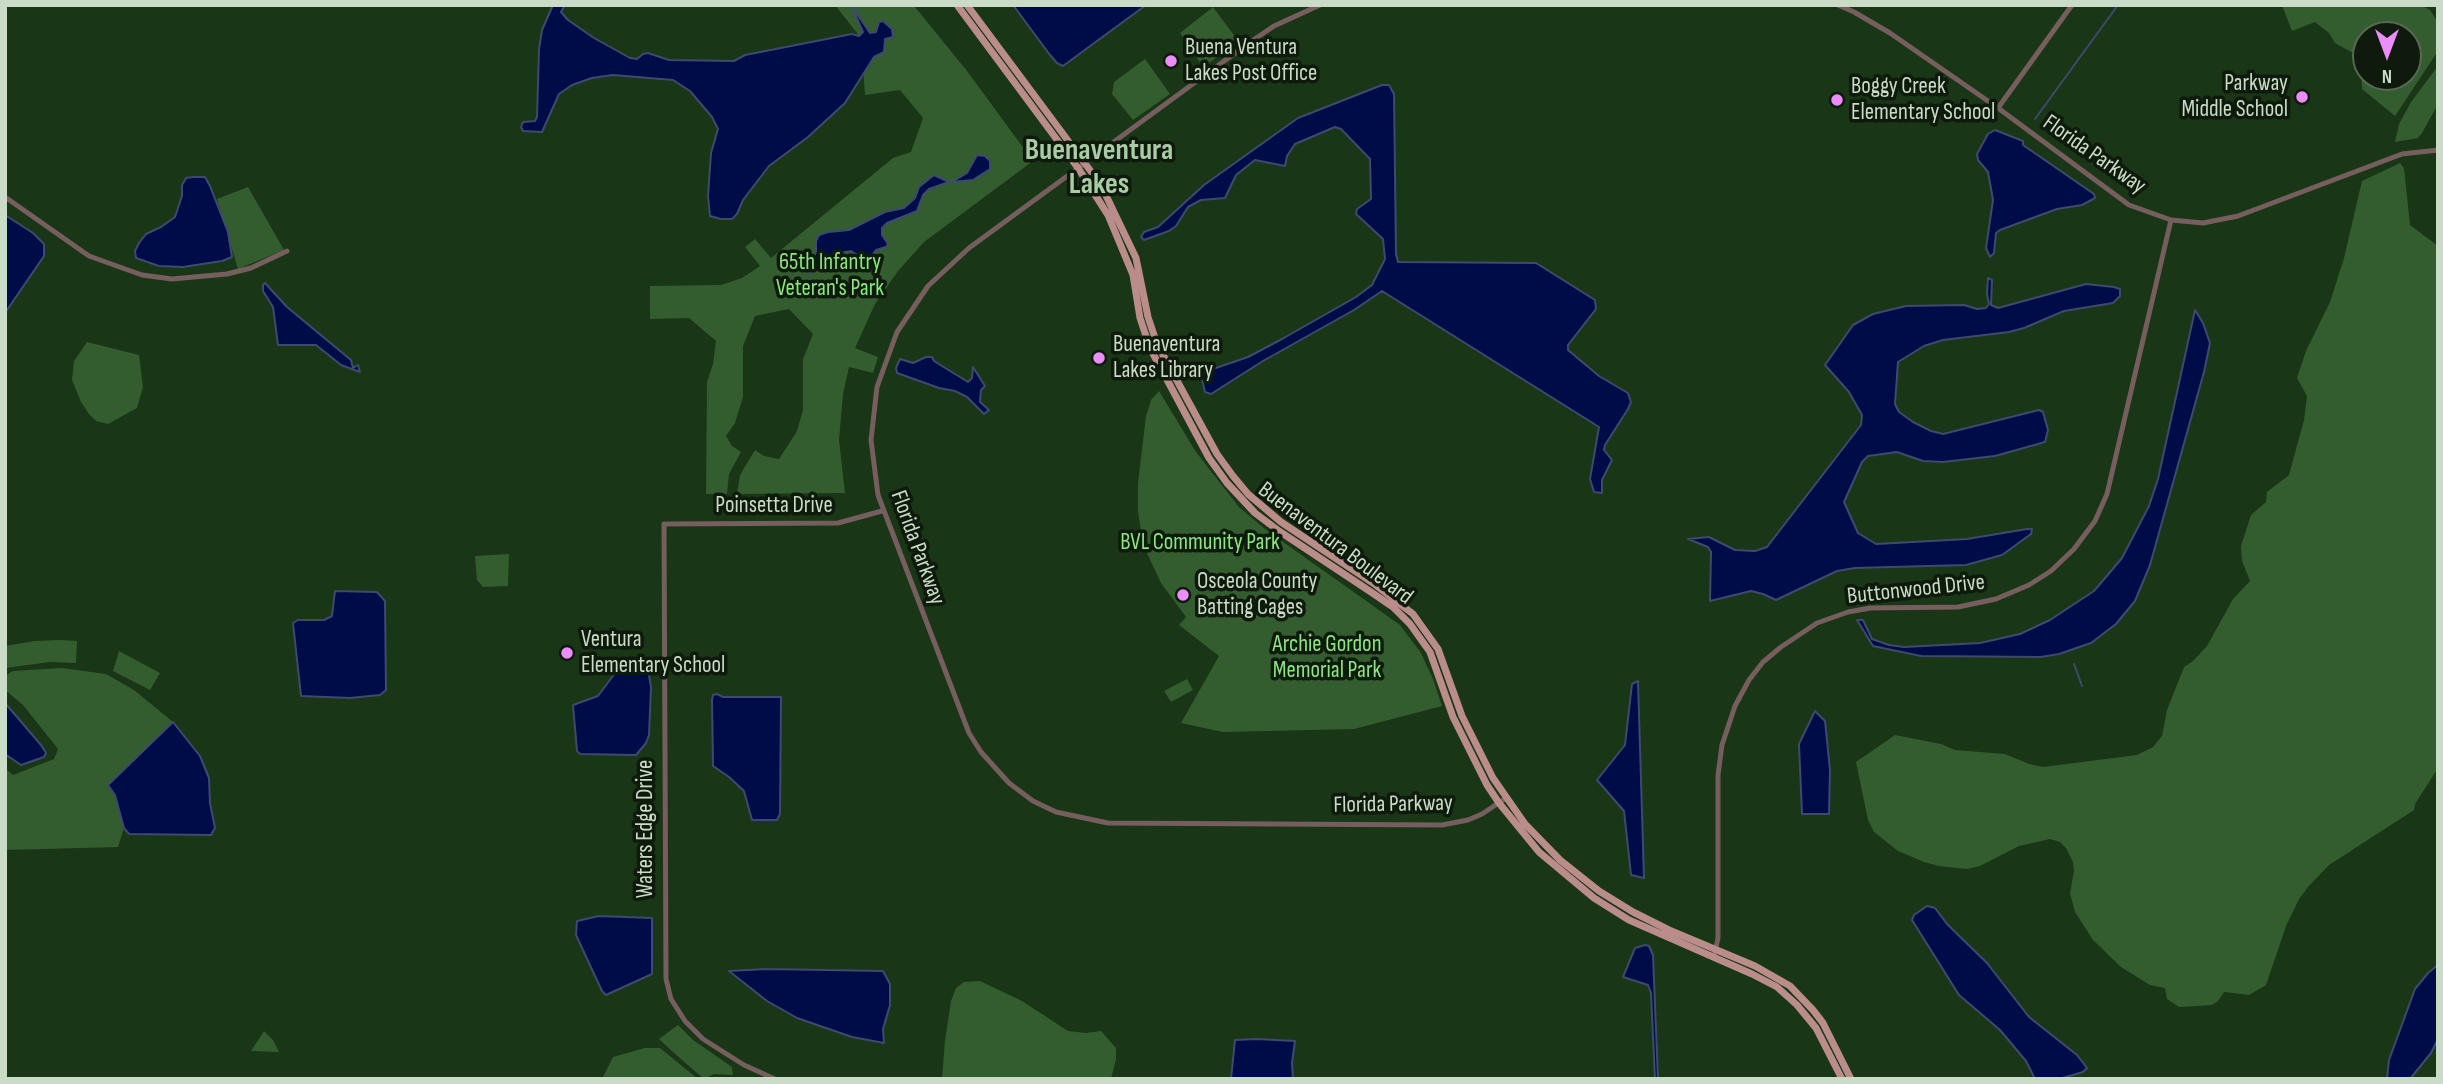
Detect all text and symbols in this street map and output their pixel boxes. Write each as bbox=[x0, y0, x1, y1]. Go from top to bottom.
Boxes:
north arrow bbox=[2352, 21, 2422, 91]
place label: Buena Ventura Lakes Post Office bbox=[1185, 34, 1317, 88]
marker: Buena Ventura Lakes Post Office bbox=[1163, 53, 1179, 69]
text: N bbox=[2382, 64, 2392, 87]
place label: Parkway Middle School bbox=[2181, 70, 2288, 124]
place label: Boggy Creek Elementary School bbox=[1851, 73, 1995, 127]
marker: Parkway Middle School bbox=[2294, 89, 2310, 105]
marker: Boggy Creek Elementary School bbox=[1829, 92, 1845, 108]
street label: Florida Parkway bbox=[2037, 109, 2151, 201]
district label: Buenaventura Lakes bbox=[1025, 133, 1173, 204]
park label: 65th Infantry Veteran's Park bbox=[776, 249, 884, 303]
place label: Buenaventura Lakes Library bbox=[1113, 331, 1220, 385]
marker: Buenaventura Lakes Library bbox=[1091, 350, 1107, 366]
street label: Buenaventura Boulevard bbox=[1252, 477, 1418, 611]
street label: Florida Parkway bbox=[884, 487, 950, 609]
street label: Poinsetta Drive bbox=[715, 492, 833, 520]
park label: BVL Community Park bbox=[1120, 529, 1280, 557]
place label: Osceola County Batting Cages bbox=[1197, 568, 1317, 622]
street label: Buttonwood Drive bbox=[1846, 569, 1986, 611]
marker: Osceola County Batting Cages bbox=[1175, 587, 1191, 603]
place label: Ventura Elementary School bbox=[581, 626, 725, 680]
park label: Archie Gordon Memorial Park bbox=[1272, 631, 1382, 685]
marker: Ventura Elementary School bbox=[559, 645, 575, 661]
street label: Waters Edge Drive bbox=[632, 760, 660, 898]
street label: Florida Parkway bbox=[1333, 790, 1453, 820]

